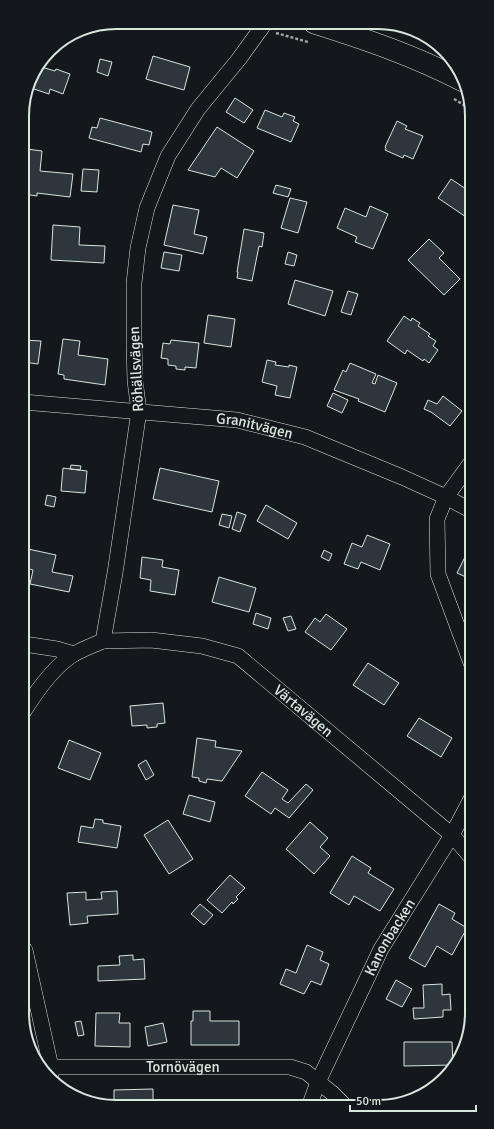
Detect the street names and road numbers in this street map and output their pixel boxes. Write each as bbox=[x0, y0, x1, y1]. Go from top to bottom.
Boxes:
street label: Röhällsvägen bbox=[125, 326, 147, 412]
street label: Granitvägen bbox=[215, 409, 295, 443]
street label: Värtavägen bbox=[270, 681, 337, 741]
street label: Kanonbacken bbox=[361, 895, 419, 979]
street label: Tornövägen bbox=[146, 1058, 220, 1076]

